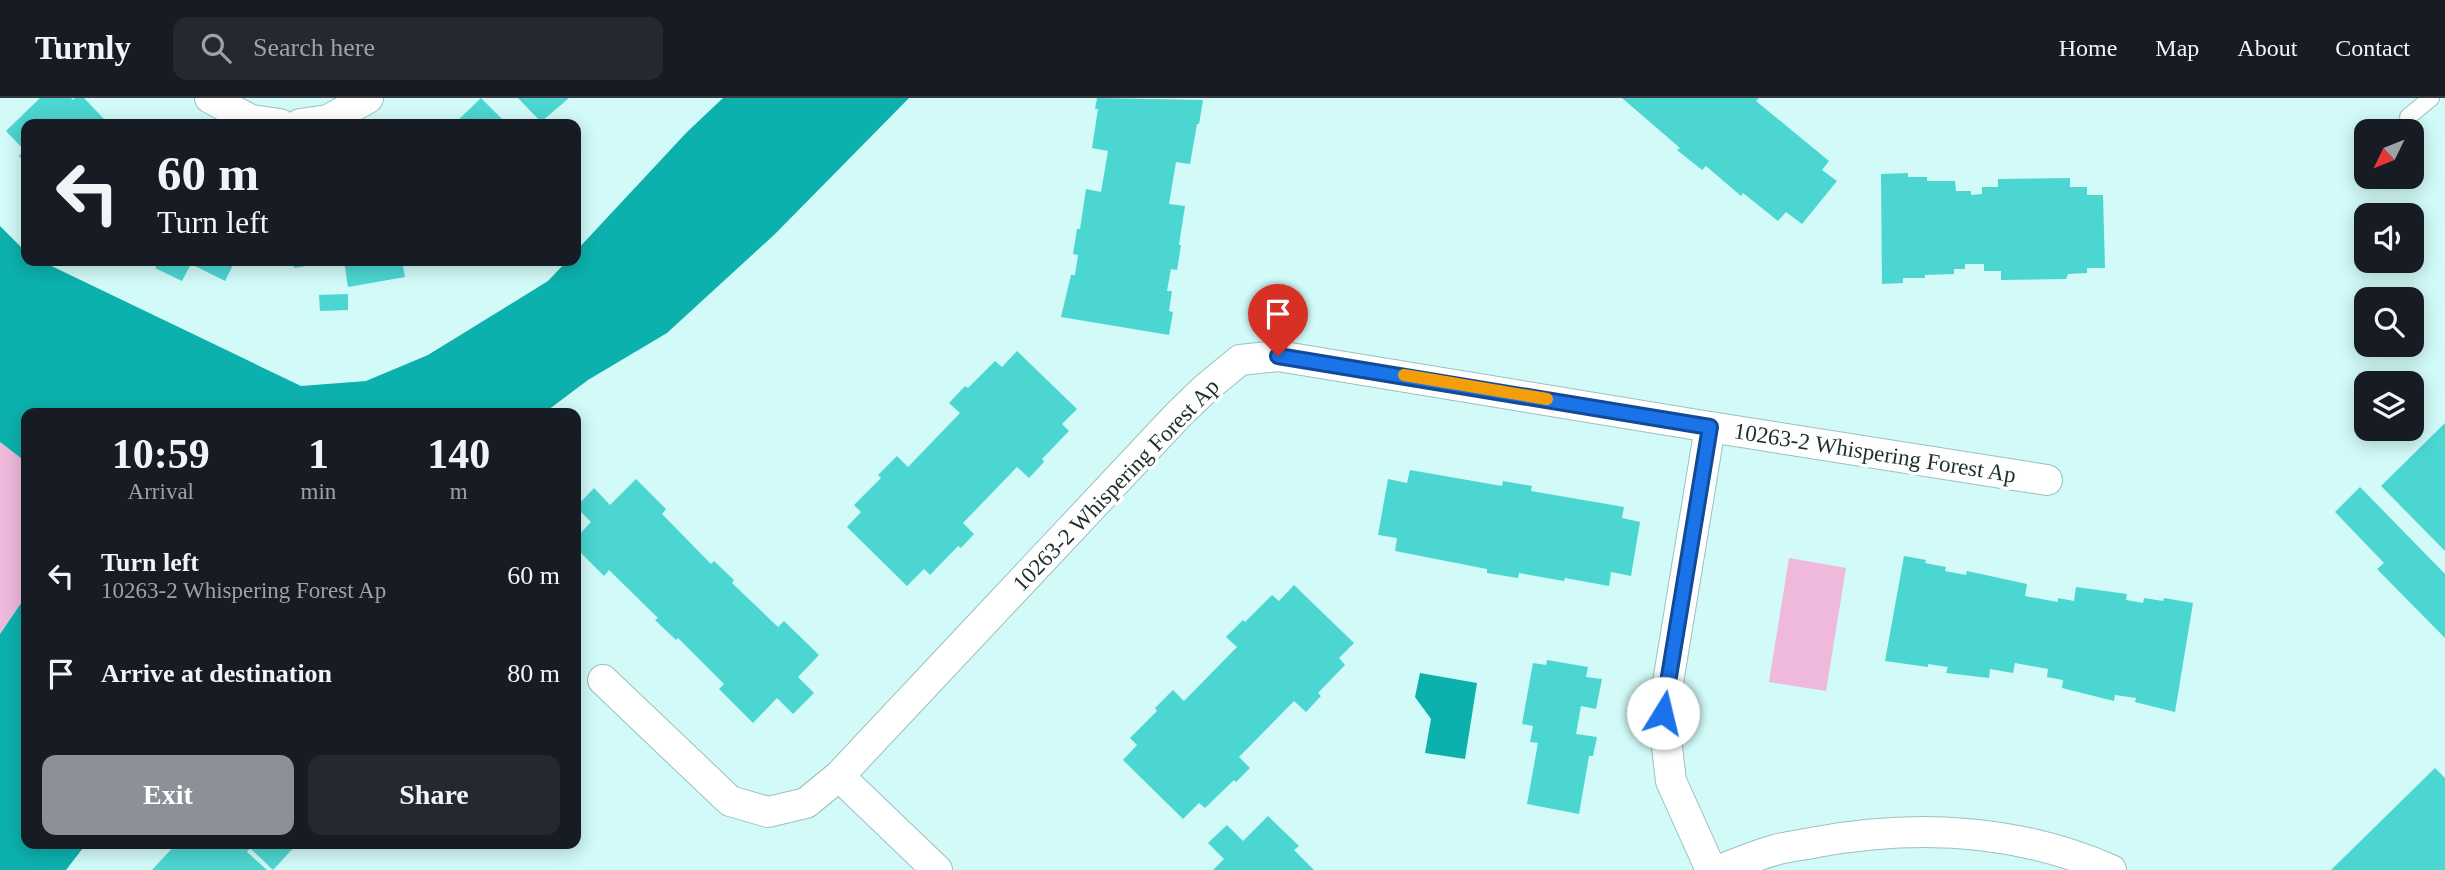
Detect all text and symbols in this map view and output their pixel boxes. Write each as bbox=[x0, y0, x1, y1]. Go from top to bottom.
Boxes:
search box bbox=[173, 17, 663, 80]
icon: search bbox=[197, 29, 235, 67]
text: Turnly bbox=[35, 30, 131, 66]
text: Search here bbox=[253, 33, 375, 62]
text: Home bbox=[2059, 35, 2117, 61]
text: Map bbox=[2155, 35, 2199, 61]
text: About bbox=[2237, 35, 2297, 61]
text: Contact bbox=[2335, 35, 2410, 61]
north arrow bbox=[2354, 119, 2424, 189]
map controls bbox=[2354, 119, 2424, 441]
text: 60 m bbox=[157, 146, 259, 201]
icon: left bbox=[42, 147, 133, 238]
button: sound bbox=[2354, 203, 2424, 273]
text: Turn left bbox=[157, 204, 269, 240]
pin bbox=[1248, 284, 1308, 356]
button: search bbox=[2354, 287, 2424, 357]
icon: arrive bbox=[1259, 295, 1297, 333]
button: layers bbox=[2354, 371, 2424, 441]
street label: 10263-2 Whispering Forest Ap bbox=[1008, 374, 1224, 596]
street label: 10263-2 Whispering Forest Ap bbox=[1732, 418, 2018, 488]
text: 10:59 bbox=[112, 431, 210, 477]
text: 1 bbox=[308, 431, 329, 477]
text: 140 bbox=[427, 431, 490, 477]
text: Arrival bbox=[128, 479, 194, 504]
text: min bbox=[301, 479, 336, 504]
text: m bbox=[450, 479, 468, 504]
text: Turn left bbox=[101, 548, 199, 577]
icon: left bbox=[42, 557, 80, 595]
text: 60 m bbox=[507, 561, 560, 590]
text: 10263-2 Whispering Forest Ap bbox=[101, 578, 386, 603]
icon: arrive bbox=[42, 655, 80, 693]
text: Arrive at destination bbox=[101, 659, 332, 688]
text: 80 m bbox=[507, 659, 560, 688]
position arrow bbox=[1626, 676, 1700, 750]
button: Exit bbox=[42, 755, 294, 835]
button: Share bbox=[308, 755, 560, 835]

